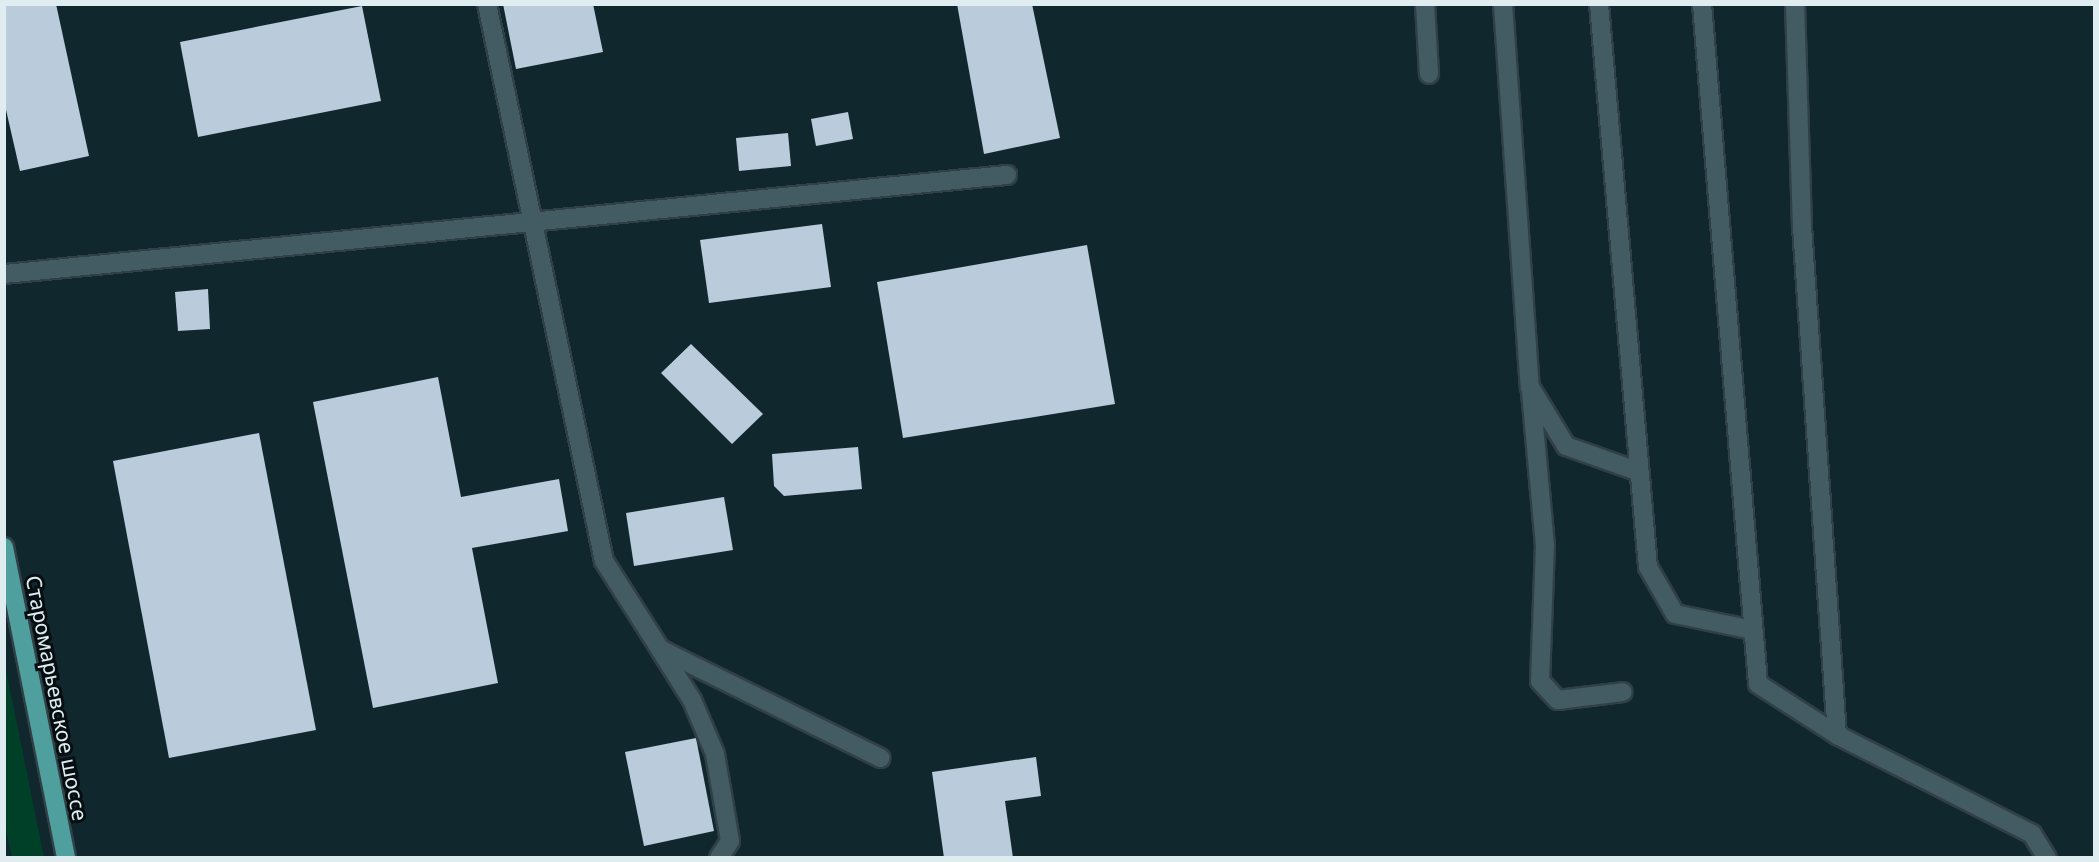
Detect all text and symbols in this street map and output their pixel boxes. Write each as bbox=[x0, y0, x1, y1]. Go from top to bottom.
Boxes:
street label: Старомарьевское шоссе bbox=[21, 573, 93, 823]

